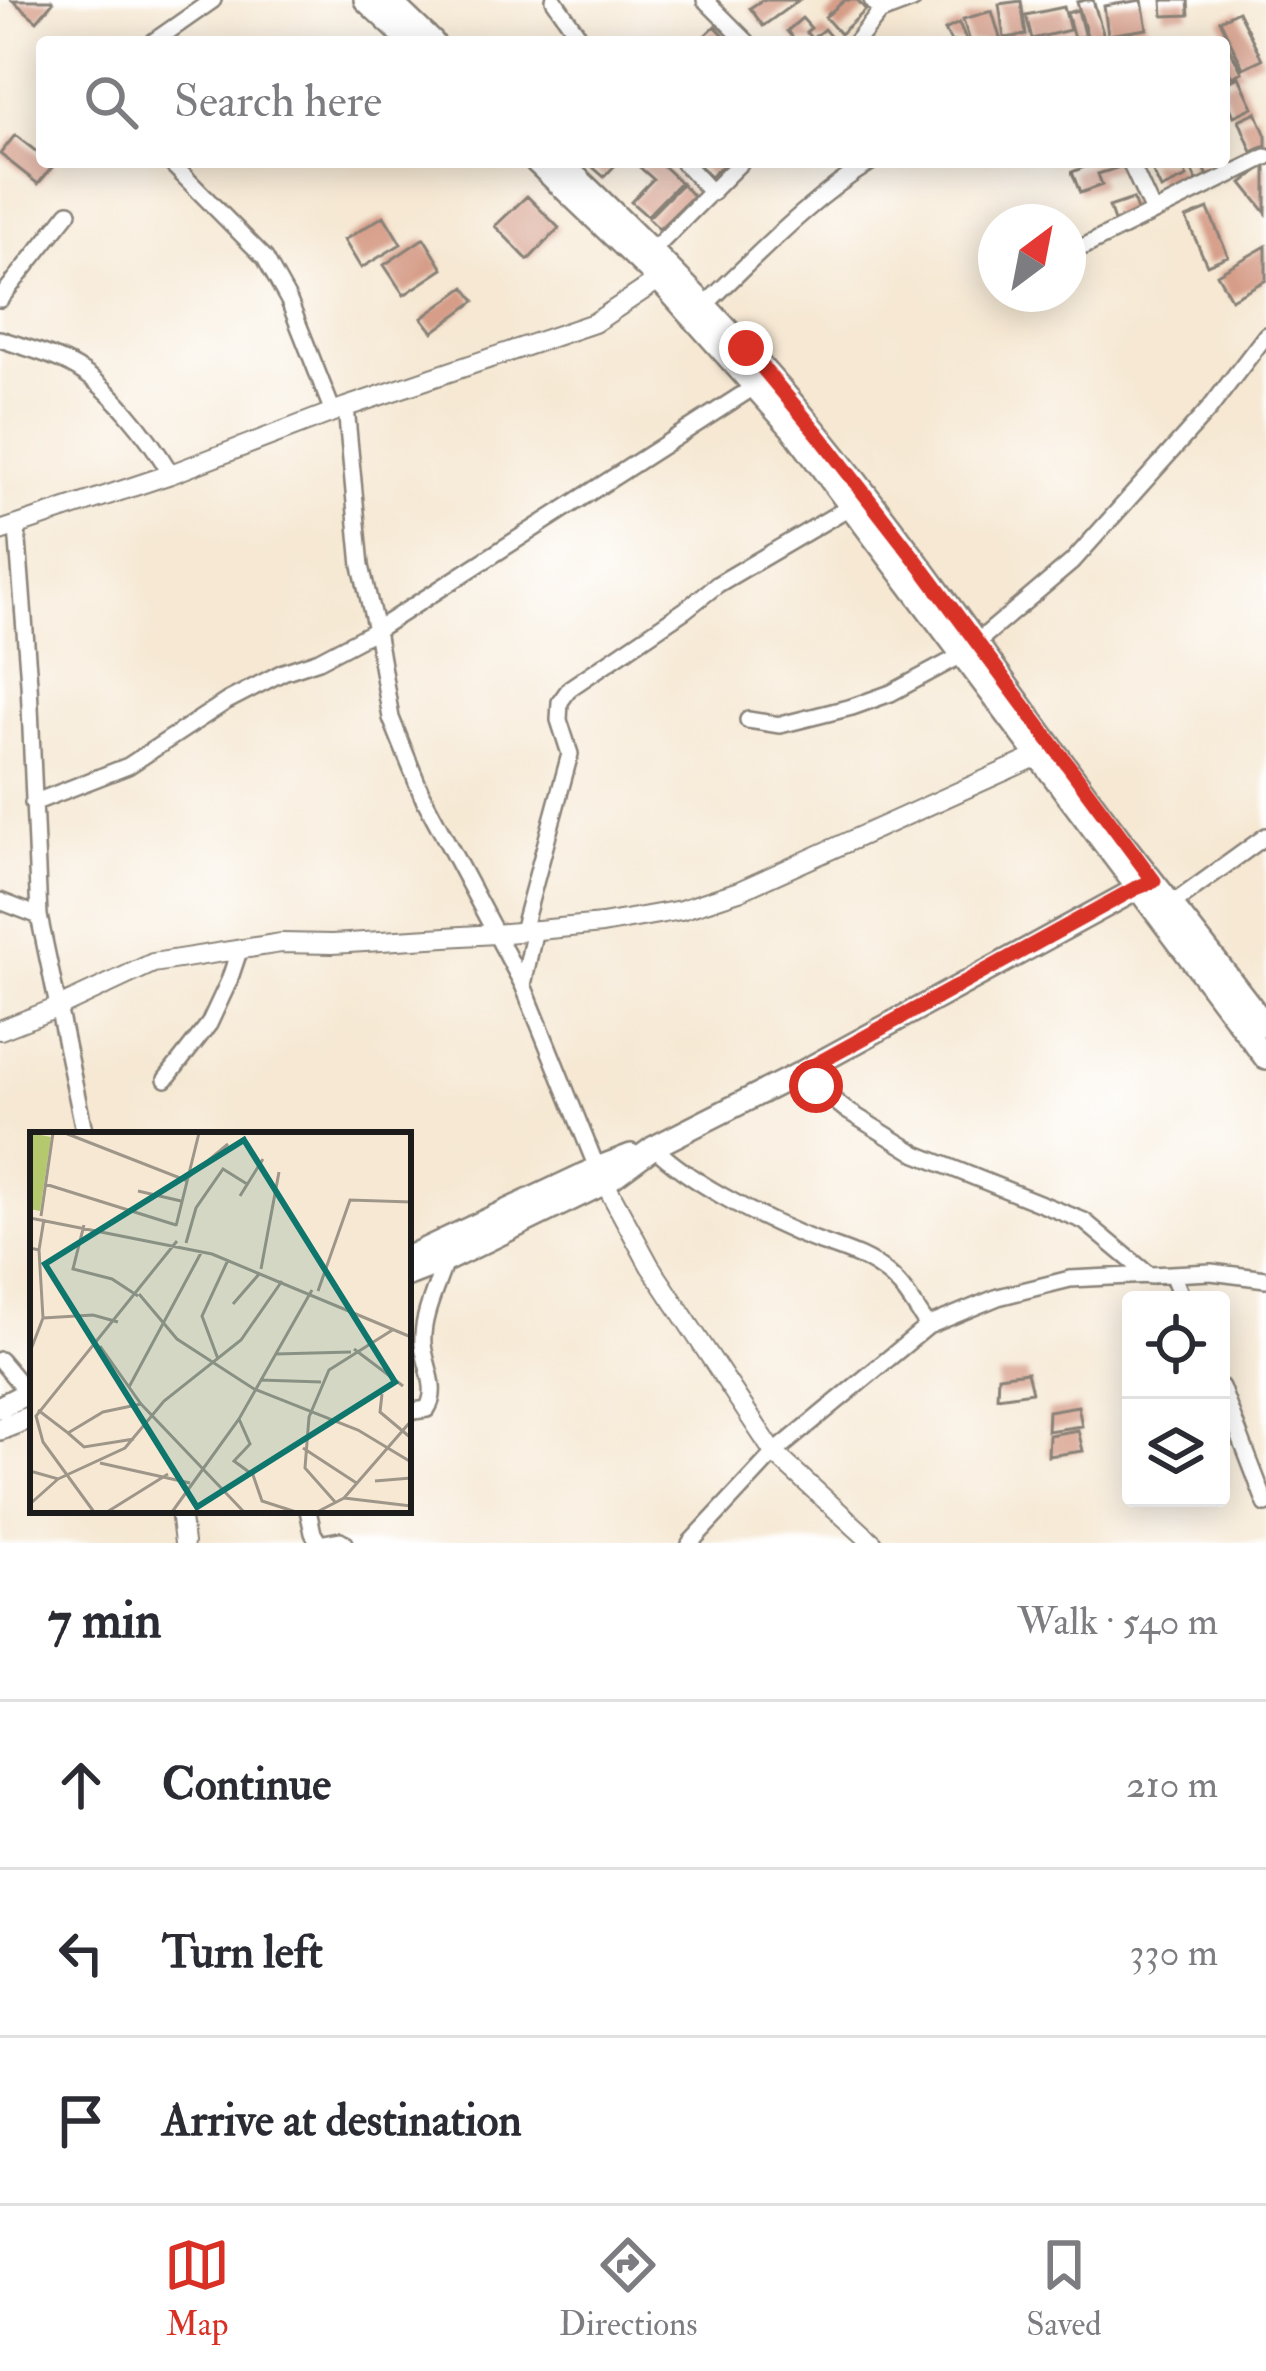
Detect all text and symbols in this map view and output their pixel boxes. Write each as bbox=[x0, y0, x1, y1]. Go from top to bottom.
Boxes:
search box bbox=[36, 36, 1230, 168]
icon: search bbox=[78, 69, 144, 135]
text: Search here bbox=[174, 74, 382, 130]
north arrow bbox=[978, 204, 1086, 312]
route end bbox=[719, 321, 773, 375]
route start bbox=[789, 1059, 843, 1113]
inset map bbox=[30, 1132, 411, 1513]
map controls bbox=[1122, 1291, 1230, 1507]
button: locate bbox=[1122, 1291, 1230, 1399]
button: layers bbox=[1122, 1399, 1230, 1507]
text: 7 min bbox=[48, 1589, 162, 1653]
text: Walk · 540 m bbox=[1017, 1597, 1218, 1646]
icon: ahead bbox=[48, 1752, 114, 1818]
text: Continue bbox=[162, 1757, 331, 1813]
text: 210 m bbox=[1126, 1760, 1218, 1809]
icon: left bbox=[48, 1920, 114, 1986]
text: Turn left bbox=[162, 1925, 323, 1981]
text: 330 m bbox=[1130, 1928, 1218, 1977]
icon: arrive bbox=[48, 2088, 114, 2154]
text: Arrive at destination bbox=[162, 2093, 522, 2149]
tab: Map bbox=[164, 2232, 230, 2345]
tab: Directions bbox=[559, 2232, 698, 2345]
tab: Saved bbox=[1026, 2232, 1102, 2345]

